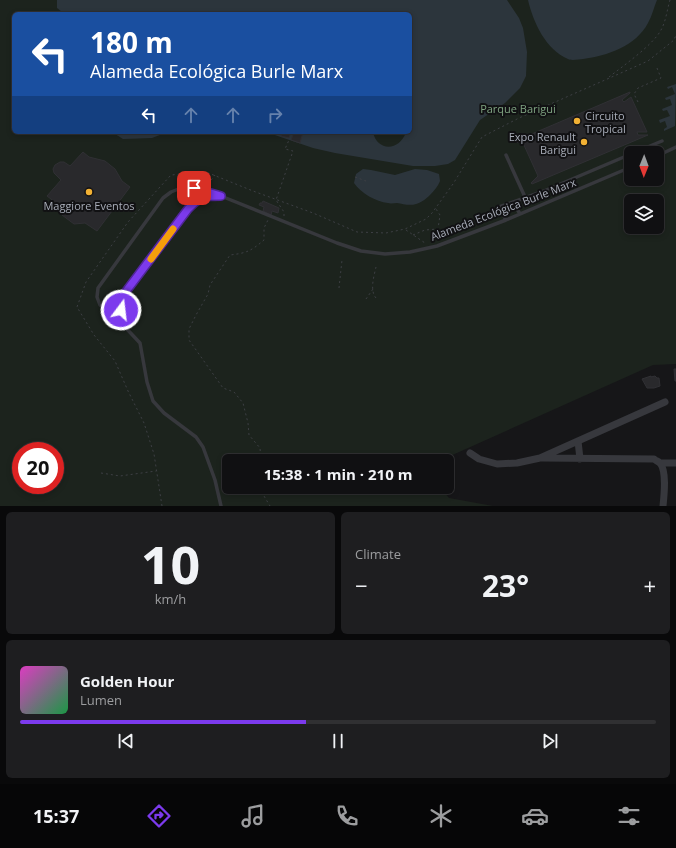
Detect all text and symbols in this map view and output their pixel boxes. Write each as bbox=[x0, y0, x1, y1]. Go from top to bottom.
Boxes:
text: 180 m bbox=[90, 23, 173, 61]
icon: left bbox=[24, 28, 76, 80]
text: Alameda Ecológica Burle Marx bbox=[90, 59, 343, 83]
park label: Parque Barigui bbox=[480, 101, 556, 116]
icon: left bbox=[138, 104, 160, 126]
icon: ahead bbox=[180, 104, 202, 126]
icon: ahead bbox=[222, 104, 244, 126]
icon: right bbox=[264, 104, 286, 126]
place label: Circuito Tropical bbox=[585, 108, 626, 136]
marker: Circuito Tropical bbox=[572, 116, 582, 126]
place label: Expo Renault Barigui bbox=[509, 129, 576, 157]
marker: Expo Renault Barigui bbox=[579, 137, 589, 147]
north arrow bbox=[624, 146, 664, 186]
map controls bbox=[624, 146, 664, 234]
pin bbox=[177, 171, 211, 205]
street label: Alameda Ecológica Burle Marx bbox=[428, 174, 578, 244]
icon: arrive bbox=[183, 177, 205, 199]
marker: Maggiore Eventos bbox=[84, 187, 94, 197]
button: layers bbox=[624, 194, 664, 234]
place label: Maggiore Eventos bbox=[43, 198, 135, 213]
position arrow bbox=[100, 289, 142, 331]
speed limit sign: 20 bbox=[12, 442, 64, 494]
text: 15:38 · 1 min · 210 m bbox=[264, 464, 412, 484]
text: 10 bbox=[141, 528, 200, 599]
text: Climate bbox=[355, 545, 401, 563]
text: 23° bbox=[482, 565, 529, 606]
text: − bbox=[355, 570, 368, 600]
text: + bbox=[643, 570, 656, 600]
text: km/h bbox=[155, 590, 186, 608]
text: Golden Hour bbox=[80, 671, 174, 691]
text: Lumen bbox=[80, 691, 122, 709]
icon: previous bbox=[115, 730, 137, 752]
icon: pause bbox=[327, 730, 349, 752]
icon: next bbox=[539, 730, 561, 752]
icon: directions bbox=[145, 802, 173, 830]
icon: music bbox=[239, 802, 267, 830]
icon: phone bbox=[333, 802, 361, 830]
icon: climate bbox=[427, 802, 455, 830]
icon: car bbox=[521, 802, 549, 830]
icon: filters bbox=[615, 802, 643, 830]
text: 15:37 bbox=[33, 804, 79, 828]

